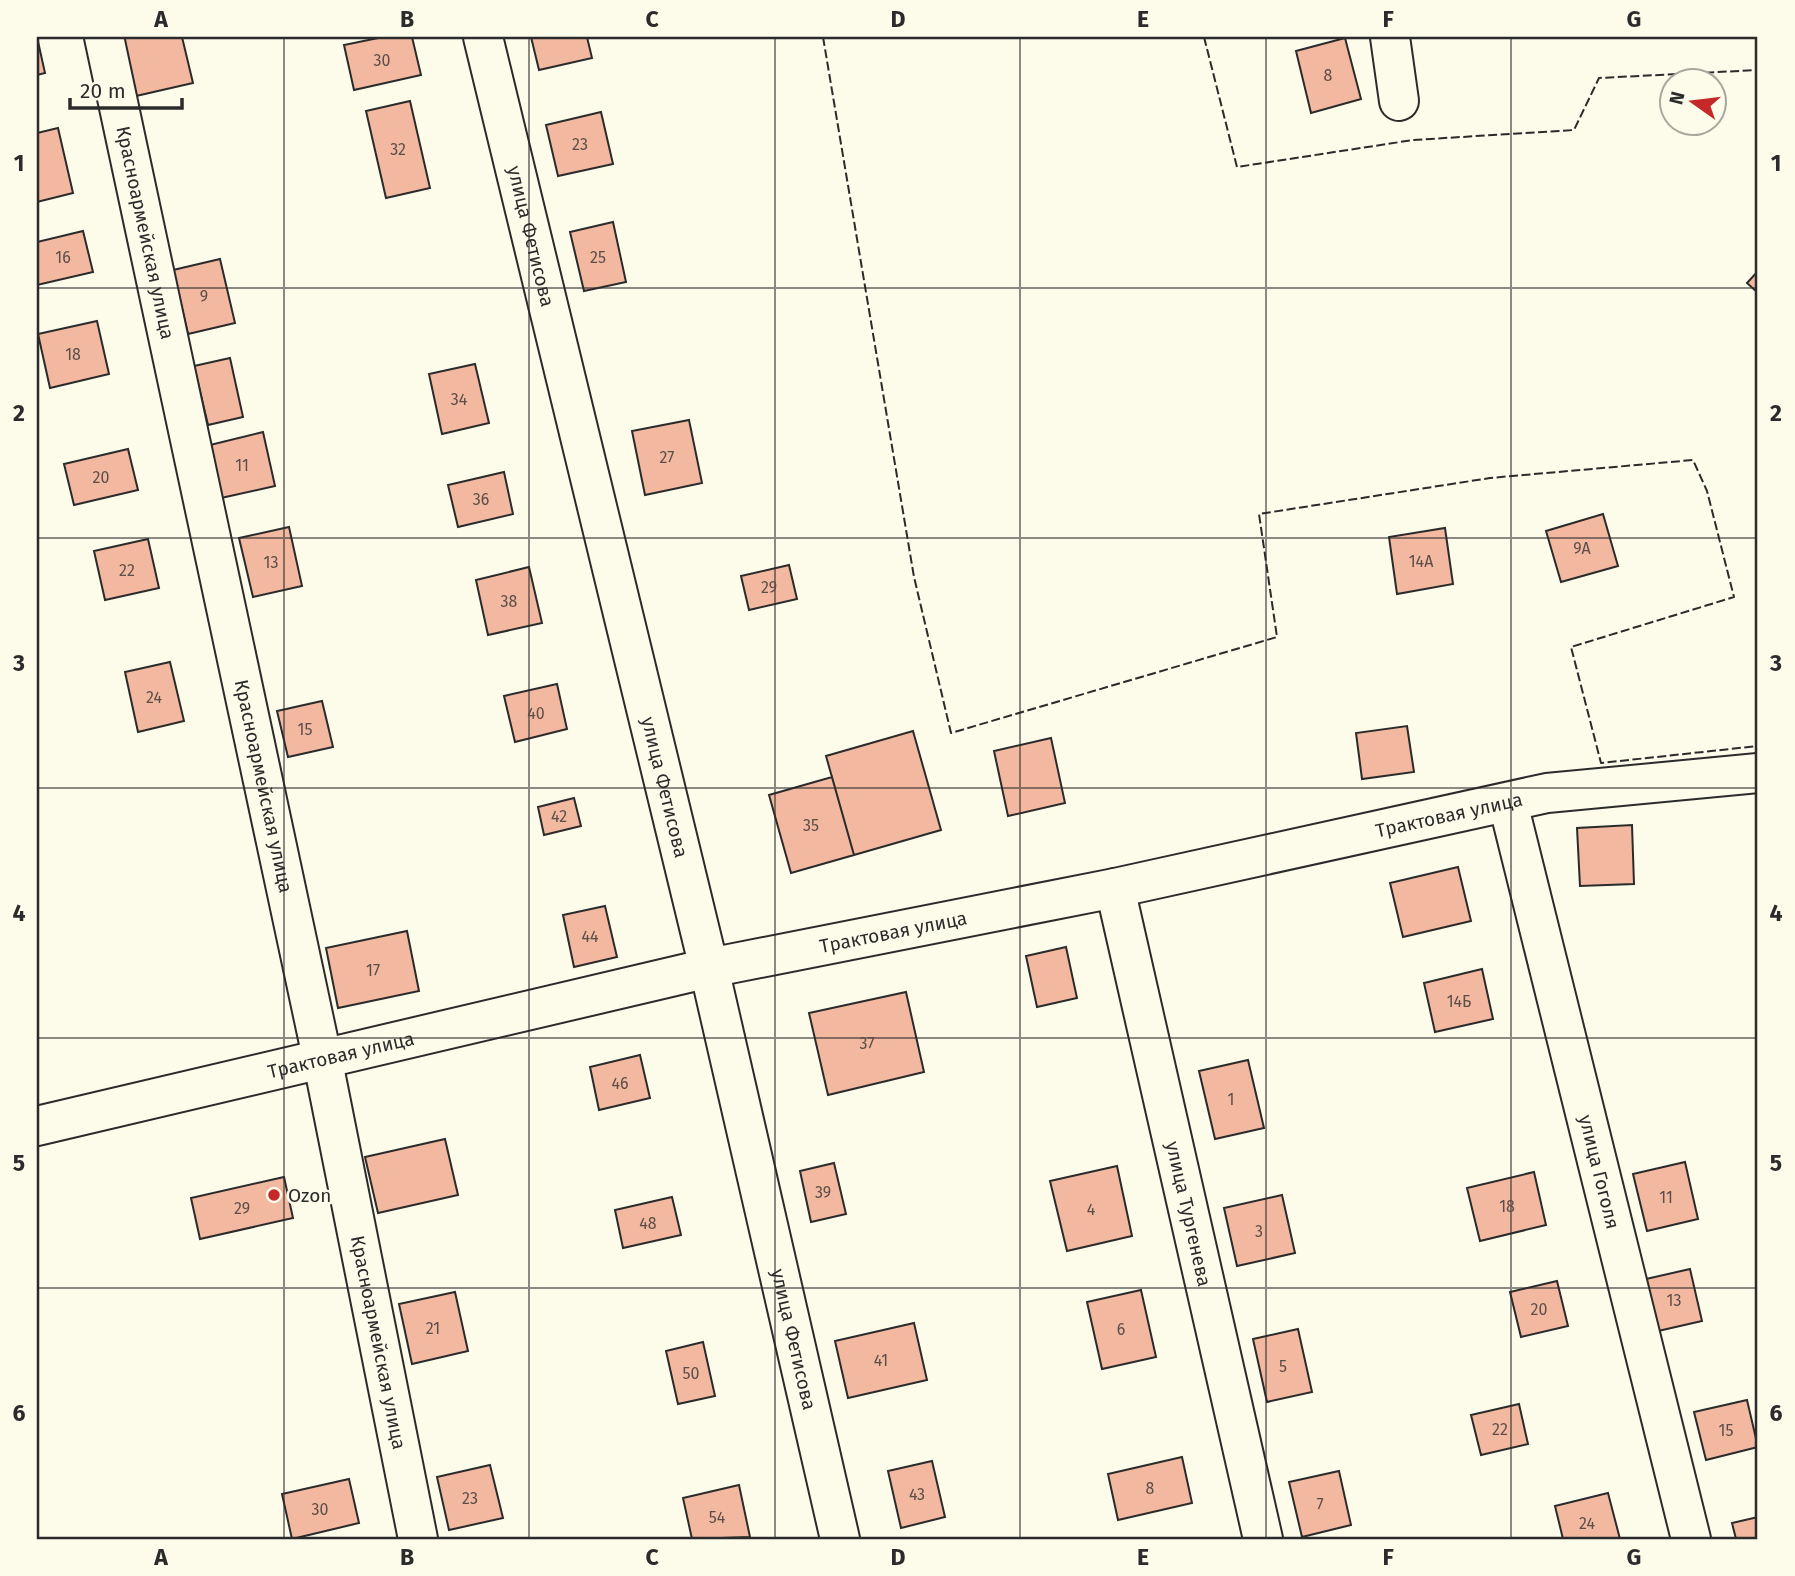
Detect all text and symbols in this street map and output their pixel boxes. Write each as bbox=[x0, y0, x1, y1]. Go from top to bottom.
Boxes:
text: A bbox=[153, 5, 168, 33]
text: B bbox=[400, 5, 414, 33]
text: C bbox=[645, 5, 659, 33]
text: D bbox=[891, 5, 906, 33]
text: E bbox=[1137, 5, 1149, 33]
text: F bbox=[1382, 5, 1394, 33]
text: G bbox=[1627, 5, 1641, 33]
house number: 30 bbox=[374, 51, 391, 70]
scale bar bbox=[70, 66, 182, 110]
house number: 8 bbox=[1324, 66, 1333, 85]
north arrow bbox=[1658, 66, 1728, 136]
text: 20 m bbox=[80, 78, 126, 104]
text: N bbox=[1664, 89, 1690, 107]
street label: Красноармейская улица bbox=[112, 124, 180, 341]
house number: 23 bbox=[572, 135, 588, 154]
house number: 32 bbox=[390, 140, 406, 159]
text: 1 bbox=[14, 149, 24, 177]
text: 1 bbox=[1771, 149, 1781, 177]
street label: улица Фетисова bbox=[503, 163, 560, 309]
house number: 16 bbox=[55, 248, 71, 267]
house number: 25 bbox=[590, 248, 606, 267]
house number: 9 bbox=[200, 287, 208, 306]
house number: 18 bbox=[65, 345, 81, 364]
house number: 34 bbox=[451, 390, 468, 409]
text: 2 bbox=[13, 399, 25, 427]
text: 2 bbox=[1770, 399, 1782, 427]
house number: 27 bbox=[660, 448, 674, 467]
house number: 11 bbox=[235, 456, 249, 475]
house number: 20 bbox=[93, 468, 109, 487]
house number: 36 bbox=[473, 490, 489, 509]
house number: 9А bbox=[1573, 539, 1592, 558]
house number: 14А bbox=[1409, 552, 1434, 571]
house number: 13 bbox=[264, 553, 278, 572]
house number: 22 bbox=[119, 561, 135, 580]
house number: 29 bbox=[761, 578, 777, 597]
house number: 38 bbox=[501, 592, 518, 611]
text: 3 bbox=[12, 649, 25, 677]
text: 3 bbox=[1769, 649, 1782, 677]
street label: Красноармейская улица bbox=[230, 677, 298, 895]
house number: 24 bbox=[146, 688, 162, 707]
house number: 40 bbox=[527, 704, 545, 723]
street label: улица Фетисова bbox=[637, 714, 693, 860]
house number: 15 bbox=[298, 720, 312, 739]
street label: Трактовая улица bbox=[1373, 787, 1524, 842]
house number: 42 bbox=[551, 807, 567, 826]
house number: 35 bbox=[803, 816, 819, 835]
text: 4 bbox=[13, 899, 26, 927]
text: 4 bbox=[1770, 899, 1783, 927]
street label: Трактовая улица bbox=[817, 906, 969, 957]
house number: 44 bbox=[581, 927, 599, 946]
house number: 17 bbox=[366, 961, 380, 980]
house number: 14Б bbox=[1447, 992, 1471, 1011]
street label: Трактовая улица bbox=[265, 1026, 416, 1083]
house number: 37 bbox=[859, 1034, 875, 1053]
house number: 46 bbox=[611, 1074, 629, 1093]
house number: 1 bbox=[1228, 1090, 1234, 1109]
street label: улица Гоголя bbox=[1574, 1112, 1625, 1231]
street label: улица Тургенева bbox=[1161, 1139, 1217, 1289]
text: 5 bbox=[13, 1149, 25, 1177]
text: 5 bbox=[1770, 1149, 1782, 1177]
house number: 39 bbox=[815, 1183, 831, 1202]
place label: Ozon bbox=[288, 1184, 331, 1207]
marker: Ozon bbox=[266, 1187, 282, 1203]
house number: 11 bbox=[1659, 1188, 1673, 1207]
house number: 18 bbox=[1499, 1197, 1515, 1216]
house number: 29 bbox=[234, 1199, 250, 1218]
house number: 4 bbox=[1087, 1200, 1096, 1219]
house number: 48 bbox=[639, 1214, 657, 1233]
house number: 3 bbox=[1255, 1222, 1263, 1241]
street label: Красноармейская улица bbox=[346, 1233, 411, 1451]
street label: улица Фетисова bbox=[767, 1266, 822, 1412]
house number: 13 bbox=[1667, 1291, 1681, 1310]
house number: 20 bbox=[1531, 1300, 1547, 1319]
house number: 21 bbox=[426, 1319, 440, 1338]
house number: 6 bbox=[1117, 1320, 1125, 1339]
house number: 41 bbox=[874, 1351, 888, 1370]
house number: 5 bbox=[1279, 1357, 1287, 1376]
house number: 50 bbox=[683, 1364, 700, 1383]
text: 6 bbox=[13, 1399, 26, 1427]
text: 6 bbox=[1770, 1399, 1783, 1427]
house number: 22 bbox=[1492, 1420, 1508, 1439]
house number: 15 bbox=[1719, 1421, 1733, 1440]
house number: 8 bbox=[1146, 1479, 1155, 1498]
house number: 43 bbox=[909, 1485, 925, 1504]
house number: 23 bbox=[462, 1489, 478, 1508]
house number: 7 bbox=[1316, 1495, 1324, 1514]
house number: 30 bbox=[312, 1500, 329, 1519]
house number: 54 bbox=[709, 1508, 726, 1527]
house number: 24 bbox=[1579, 1514, 1595, 1533]
text: A bbox=[153, 1543, 168, 1571]
text: B bbox=[400, 1543, 414, 1571]
text: C bbox=[645, 1543, 659, 1571]
text: D bbox=[891, 1543, 906, 1571]
text: E bbox=[1137, 1543, 1149, 1571]
text: F bbox=[1382, 1543, 1394, 1571]
text: G bbox=[1627, 1543, 1641, 1571]

